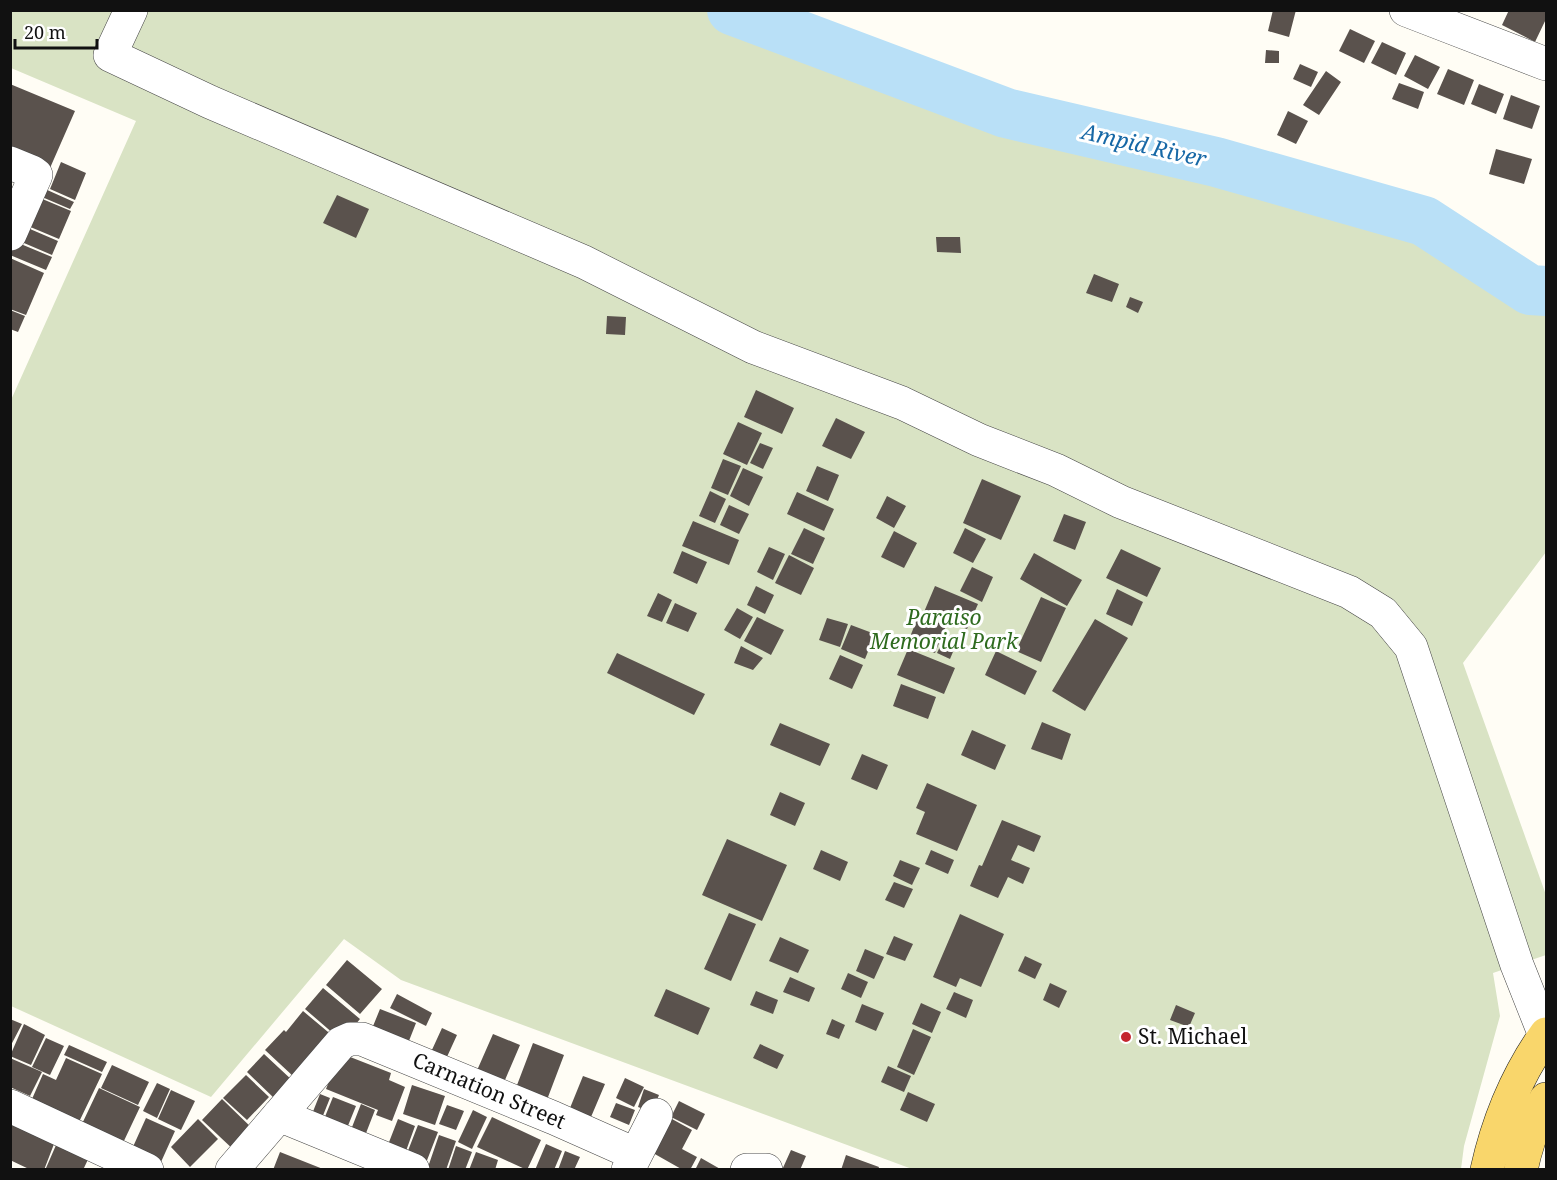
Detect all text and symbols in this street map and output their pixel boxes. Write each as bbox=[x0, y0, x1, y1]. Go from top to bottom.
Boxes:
scale bar bbox=[15, 12, 98, 50]
text: 20 m bbox=[24, 20, 66, 44]
water label: Ampid River bbox=[1077, 115, 1210, 173]
park label: Paraiso Memorial Park bbox=[869, 603, 1019, 655]
place label: St. Michael bbox=[1138, 1022, 1248, 1050]
marker: St. Michael bbox=[1119, 1030, 1133, 1044]
street label: Carnation Street bbox=[409, 1045, 570, 1135]

